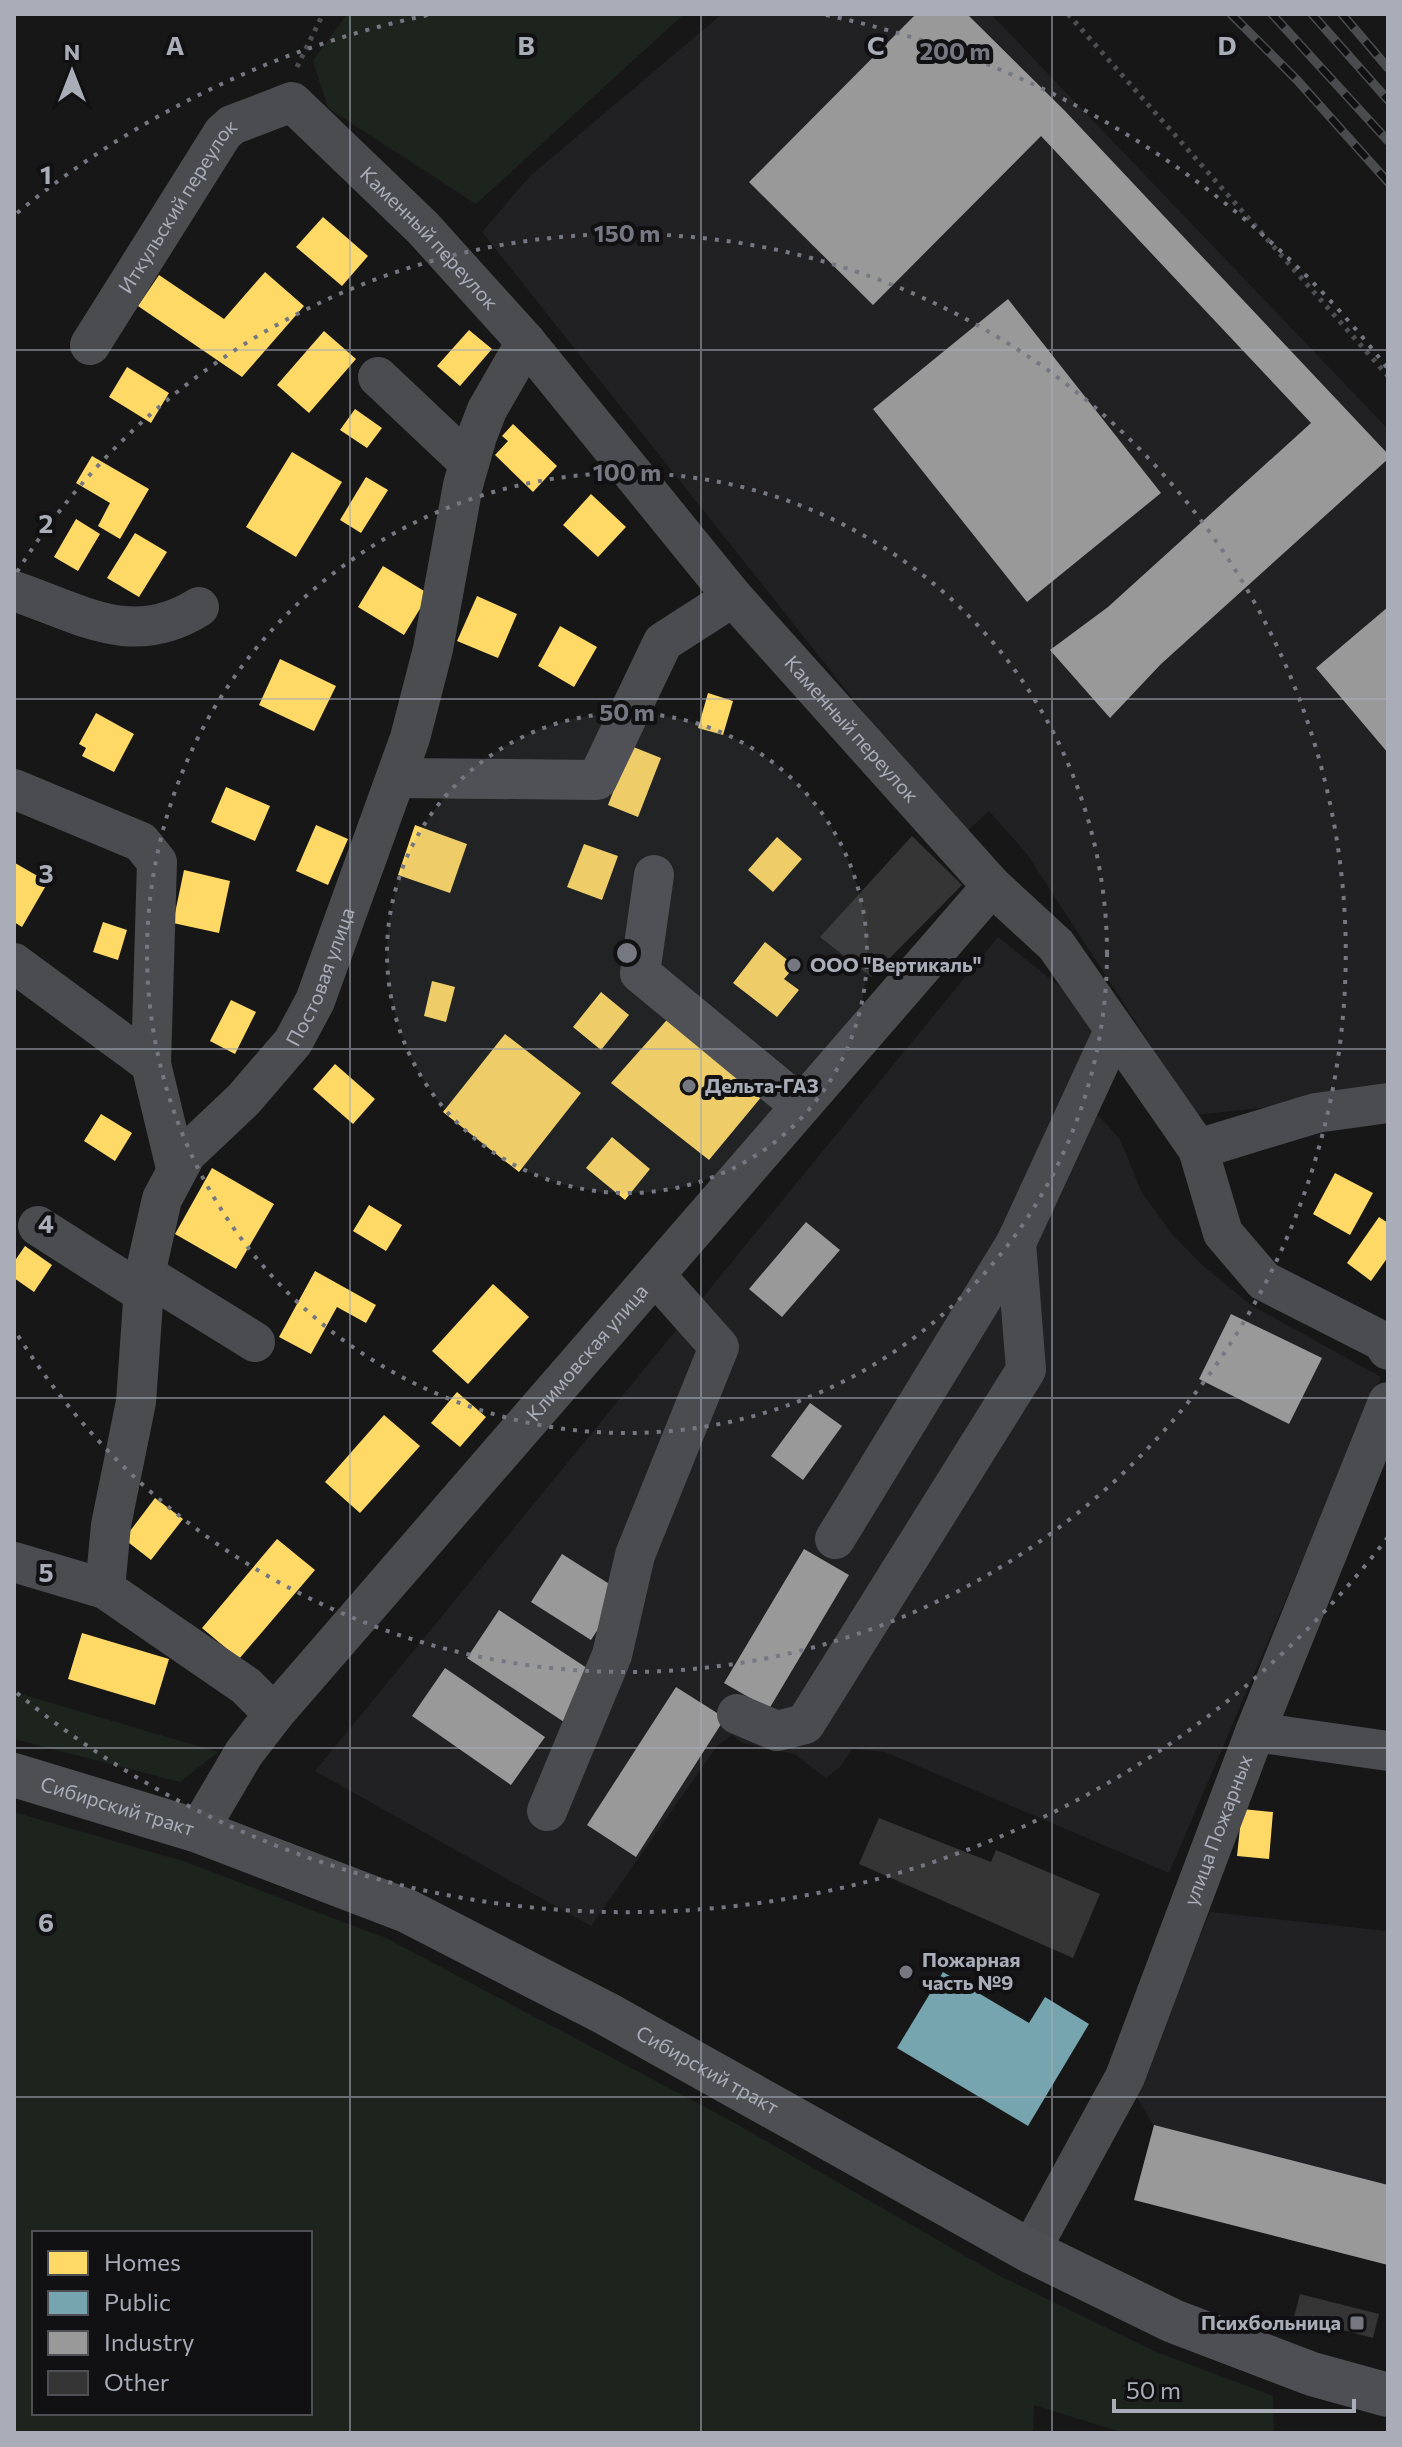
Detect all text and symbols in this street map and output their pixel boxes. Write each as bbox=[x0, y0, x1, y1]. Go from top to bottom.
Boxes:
text: A bbox=[166, 29, 185, 60]
text: B bbox=[517, 29, 535, 60]
text: C bbox=[867, 29, 885, 60]
text: D bbox=[1217, 29, 1237, 60]
north arrow bbox=[32, 32, 112, 112]
text: 200 m bbox=[920, 36, 990, 65]
text: N bbox=[64, 38, 80, 65]
street label: Иткульский переулок bbox=[112, 113, 242, 297]
text: 1 bbox=[40, 158, 52, 189]
street label: Каменный переулок bbox=[356, 161, 504, 314]
text: 150 m bbox=[594, 218, 660, 247]
text: 100 m bbox=[593, 457, 661, 486]
text: 2 bbox=[39, 507, 53, 538]
street label: Каменный переулок bbox=[780, 650, 924, 807]
text: 50 m bbox=[599, 697, 655, 726]
text: 3 bbox=[38, 857, 54, 888]
street label: Постовая улица bbox=[280, 904, 359, 1050]
centre of rings bbox=[613, 939, 641, 967]
place label: ООО "Вертикаль" bbox=[810, 952, 981, 976]
marker: ООО "Вертикаль" bbox=[785, 956, 803, 974]
place label: Дельта-ГАЗ bbox=[705, 1073, 819, 1097]
marker: Дельта-ГАЗ bbox=[680, 1077, 698, 1095]
text: 4 bbox=[38, 1207, 54, 1238]
street label: Климовская улица bbox=[521, 1279, 652, 1425]
text: 5 bbox=[38, 1556, 54, 1587]
street label: улица Пожарных bbox=[1178, 1751, 1257, 1909]
street label: Сибирский тракт bbox=[38, 1771, 197, 1840]
text: 6 bbox=[38, 1906, 54, 1937]
place label: Пожарная часть №9 bbox=[922, 1947, 1021, 1994]
marker: Пожарная часть №9 bbox=[897, 1963, 915, 1981]
street label: Сибирский тракт bbox=[632, 2020, 783, 2119]
legend bbox=[32, 2231, 312, 2415]
text: Homes bbox=[104, 2247, 181, 2276]
text: Public bbox=[104, 2287, 171, 2316]
place label: Психбольница bbox=[1201, 2310, 1341, 2334]
marker: Психбольница bbox=[1348, 2314, 1366, 2332]
text: Industry bbox=[104, 2327, 194, 2356]
scale bar bbox=[1114, 2363, 1354, 2413]
text: Other bbox=[104, 2367, 170, 2396]
text: 50 m bbox=[1126, 2375, 1181, 2404]

